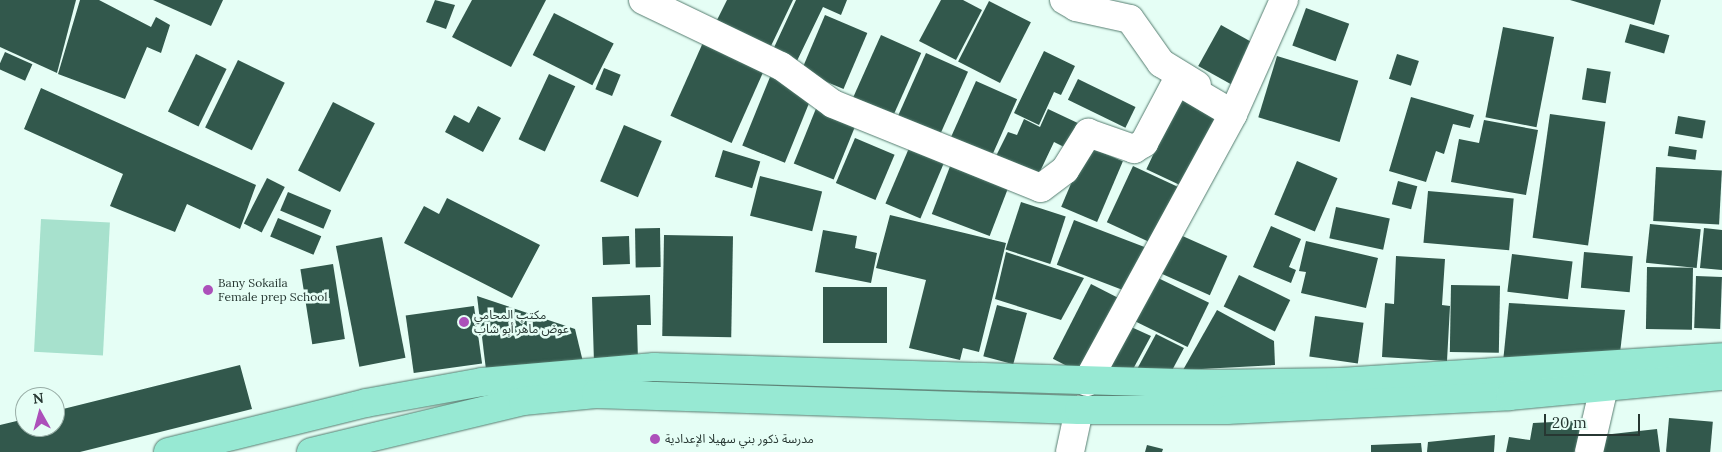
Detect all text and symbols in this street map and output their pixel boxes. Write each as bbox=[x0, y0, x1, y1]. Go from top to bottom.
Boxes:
place label: Bany Sokaila Female prep School bbox=[218, 276, 328, 304]
marker: Bany Sokaila Female prep School bbox=[202, 284, 214, 296]
place label: مكتب المحامي عوض ماهر أبو شاب bbox=[474, 308, 569, 336]
marker: مكتب المحامي عوض ماهر أبو شاب bbox=[458, 316, 470, 328]
north arrow bbox=[15, 387, 65, 437]
text: N bbox=[32, 389, 45, 408]
scale bar bbox=[1547, 404, 1643, 436]
text: 20 m bbox=[1552, 413, 1587, 432]
place label: مدرسة ذكور بني سهيلا الإعدادية bbox=[665, 432, 814, 446]
marker: مدرسة ذكور بني سهيلا الإعدادية bbox=[649, 433, 661, 445]

